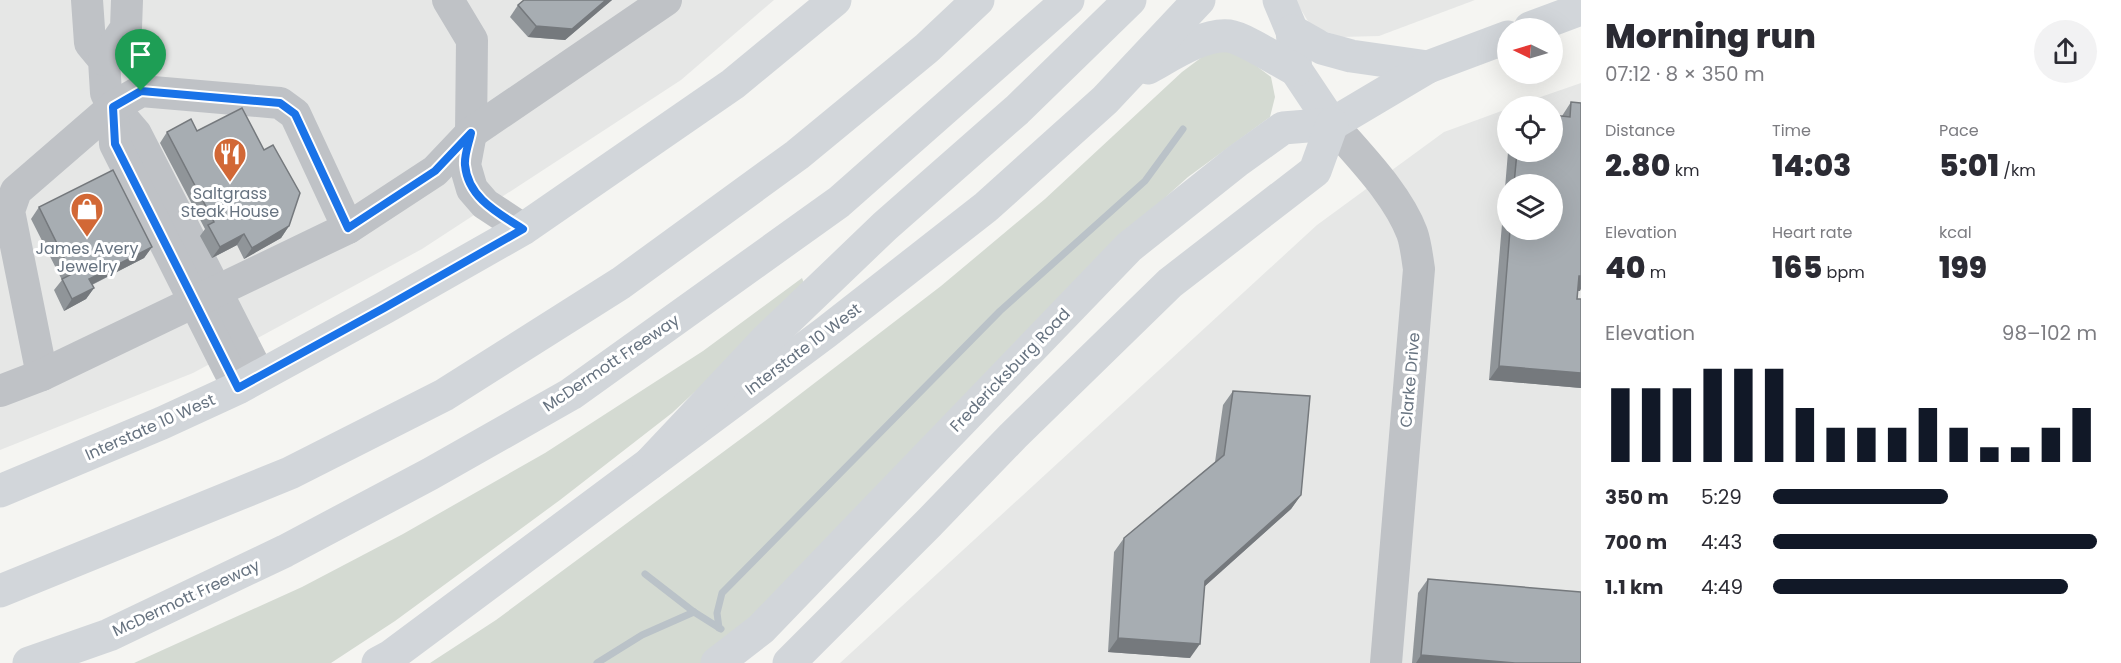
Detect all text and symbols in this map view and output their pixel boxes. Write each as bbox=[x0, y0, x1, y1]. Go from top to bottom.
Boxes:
text: Morning run bbox=[1605, 13, 1816, 60]
north arrow bbox=[1497, 18, 1563, 84]
map controls bbox=[1497, 18, 1563, 240]
button: share bbox=[2034, 20, 2097, 83]
pin bbox=[115, 29, 166, 91]
icon: arrive bbox=[124, 38, 157, 71]
text: 07:12 · 8 × 350 m bbox=[1605, 60, 1765, 88]
button: locate bbox=[1497, 96, 1563, 162]
text: Distance bbox=[1605, 119, 1675, 142]
text: Time bbox=[1772, 119, 1811, 142]
text: Pace bbox=[1939, 119, 1979, 142]
restaurant icon: Saltgrass Steak House bbox=[212, 136, 248, 183]
text: 2.80 bbox=[1605, 144, 1670, 187]
text: 14:03 bbox=[1772, 144, 1851, 187]
text: 5:01 bbox=[1939, 144, 1999, 187]
text: km bbox=[1670, 159, 1699, 182]
text: /km bbox=[1999, 159, 2036, 182]
button: layers bbox=[1497, 174, 1563, 240]
place label: Saltgrass Steak House bbox=[181, 182, 279, 223]
shop icon: James Avery Jewelry bbox=[69, 191, 105, 238]
text: Elevation bbox=[1605, 221, 1677, 244]
text: Heart rate bbox=[1772, 221, 1852, 244]
text: kcal bbox=[1939, 221, 1972, 244]
place label: James Avery Jewelry bbox=[36, 237, 138, 278]
text: 40 bbox=[1605, 246, 1645, 289]
text: 165 bbox=[1772, 246, 1822, 289]
text: 199 bbox=[1939, 246, 1987, 289]
text: m bbox=[1645, 261, 1666, 284]
text: bpm bbox=[1822, 261, 1865, 284]
street label: Interstate 10 West bbox=[740, 298, 866, 400]
street label: Fredericksburg Road bbox=[945, 303, 1075, 437]
street label: McDermott Freeway bbox=[538, 309, 684, 417]
text: Elevation bbox=[1605, 319, 1695, 347]
text: 98–102 m bbox=[2002, 319, 2097, 347]
street label: Clarke Drive bbox=[1394, 331, 1426, 429]
street label: Interstate 10 West bbox=[81, 388, 219, 466]
text: 350 m bbox=[1605, 483, 1669, 511]
text: 5:29 bbox=[1701, 483, 1742, 511]
text: 700 m bbox=[1605, 528, 1667, 556]
text: 4:43 bbox=[1701, 528, 1742, 556]
street label: McDermott Freeway bbox=[109, 554, 263, 642]
text: 1.1 km bbox=[1605, 573, 1663, 601]
text: 4:49 bbox=[1701, 573, 1743, 601]

